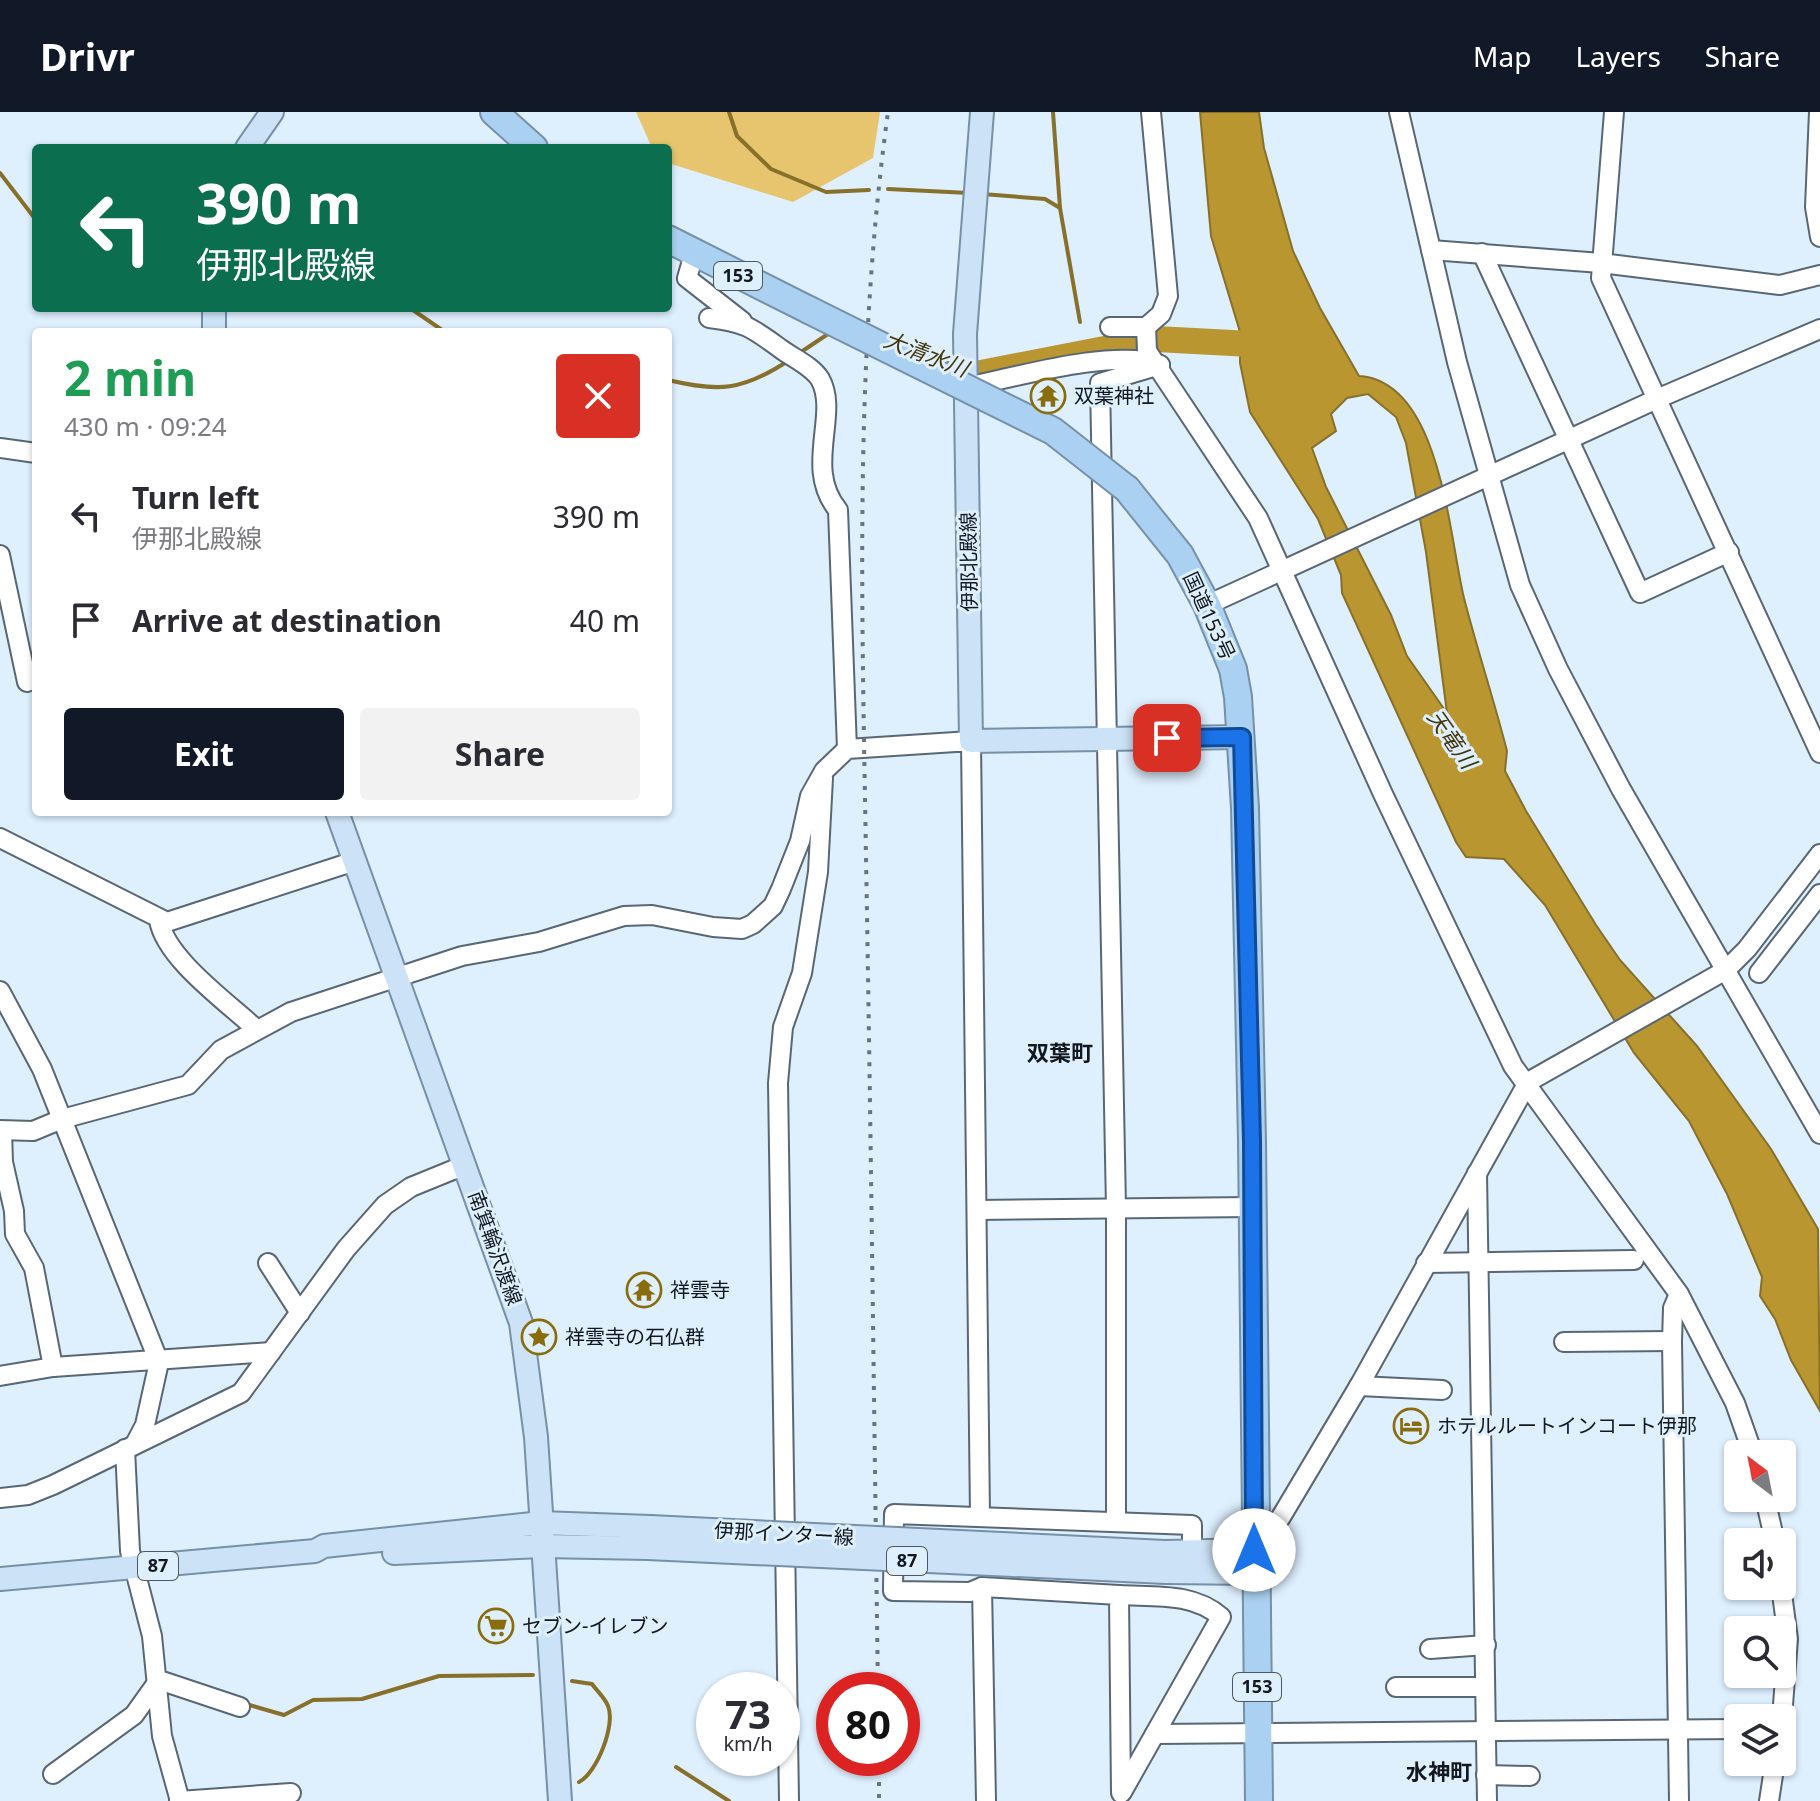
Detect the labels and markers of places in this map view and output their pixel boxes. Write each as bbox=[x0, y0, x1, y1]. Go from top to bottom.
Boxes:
temple icon: 双葉神社 bbox=[1029, 377, 1067, 415]
place label: 双葉神社 bbox=[1074, 382, 1154, 409]
pin bbox=[1133, 704, 1201, 772]
temple icon: 祥雲寺 bbox=[625, 1271, 663, 1309]
place label: 祥雲寺 bbox=[670, 1276, 730, 1303]
place icon: 祥雲寺の石仏群 bbox=[520, 1318, 558, 1356]
place label: 祥雲寺の石仏群 bbox=[565, 1323, 705, 1350]
hotel icon: ホテルルートインコート伊那 bbox=[1392, 1407, 1430, 1445]
place label: ホテルルートインコート伊那 bbox=[1437, 1412, 1697, 1439]
supermarket icon: セブン-イレブン bbox=[477, 1607, 515, 1645]
place label: セブン-イレブン bbox=[522, 1612, 668, 1639]

